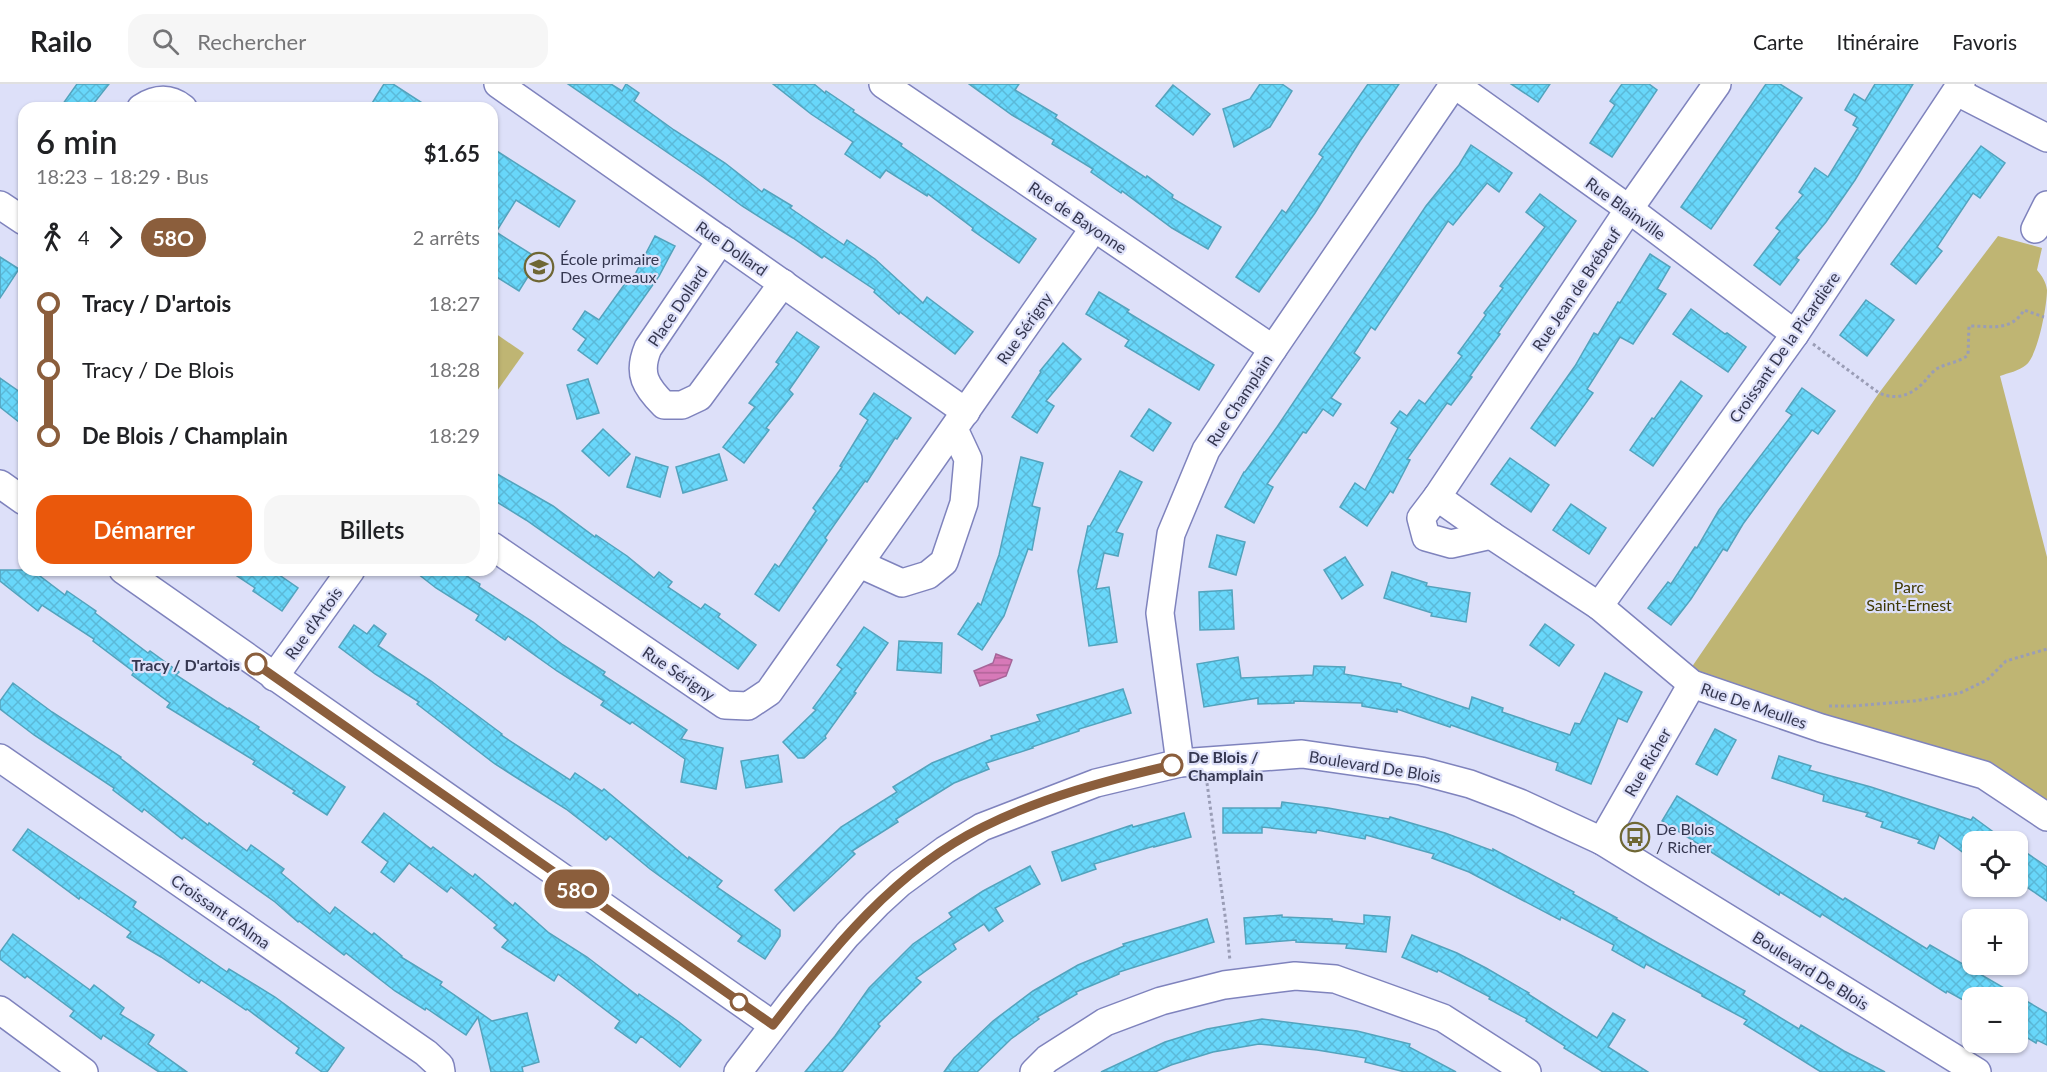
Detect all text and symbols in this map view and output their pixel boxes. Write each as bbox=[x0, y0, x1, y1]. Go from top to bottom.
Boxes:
search box bbox=[128, 14, 548, 68]
text: Railo bbox=[30, 24, 92, 58]
icon: search bbox=[149, 25, 182, 58]
text: Rechercher bbox=[197, 28, 306, 55]
text: Carte bbox=[1753, 29, 1804, 54]
text: Itinéraire bbox=[1837, 29, 1919, 54]
text: Favoris bbox=[1952, 29, 2017, 54]
text: 6 min bbox=[36, 121, 117, 161]
text: $1.65 bbox=[424, 140, 480, 167]
text: 18:23 – 18:29 · Bus bbox=[36, 164, 209, 188]
street label: Rue Blainville bbox=[1582, 173, 1670, 243]
street label: Rue de Bayonne bbox=[1025, 177, 1131, 257]
street label: Rue Dollard bbox=[693, 217, 771, 279]
icon: walk bbox=[36, 221, 69, 254]
icon: forward bbox=[99, 221, 132, 254]
street label: Rue Jean de Brébeuf bbox=[1528, 224, 1624, 354]
text: 4 bbox=[78, 225, 90, 249]
text: 58O bbox=[153, 225, 194, 250]
text: 2 arrêts bbox=[413, 225, 480, 249]
place label: École primaire Des Ormeaux bbox=[560, 249, 659, 286]
school or university icon: École primaire Des Ormeaux bbox=[523, 251, 555, 283]
street label: Place Dollard bbox=[643, 262, 711, 350]
street label: Croissant De la Picardière bbox=[1725, 268, 1843, 426]
street label: Rue Sérigny bbox=[992, 288, 1056, 368]
text: Tracy / D'artois bbox=[82, 290, 231, 317]
text: 18:27 bbox=[429, 291, 480, 315]
street label: Rue Champlain bbox=[1202, 351, 1276, 449]
text: Tracy / De Blois bbox=[82, 356, 234, 383]
text: 18:28 bbox=[429, 357, 480, 381]
text: De Blois / Champlain bbox=[82, 422, 288, 449]
text: 18:29 bbox=[429, 423, 480, 447]
button: Démarrer bbox=[36, 495, 252, 564]
button: Billets bbox=[264, 495, 480, 564]
park label: Parc Saint-Ernest bbox=[1866, 577, 1952, 614]
street label: Rue d'Artois bbox=[280, 583, 346, 663]
street label: Rue Sérigny bbox=[639, 642, 719, 705]
marker: Tracy / D'artois bbox=[245, 653, 267, 675]
place label: Tracy / D'artois bbox=[131, 655, 240, 674]
street label: Rue De Meulles bbox=[1699, 678, 1809, 732]
street label: Rue Richer bbox=[1620, 724, 1674, 800]
street label: Boulevard De Blois bbox=[1308, 746, 1442, 786]
place label: De Blois / Champlain bbox=[1188, 747, 1263, 784]
marker: De Blois / Champlain bbox=[1161, 754, 1183, 776]
place label: De Blois / Richer bbox=[1656, 819, 1714, 856]
bus stop icon: De Blois / Richer bbox=[1619, 821, 1651, 853]
map controls bbox=[1962, 831, 2028, 1053]
button: locate bbox=[1962, 831, 2028, 897]
street label: Croissant d'Alma bbox=[168, 870, 274, 952]
line badge: 58O bbox=[542, 870, 612, 908]
text: 58O bbox=[556, 877, 598, 902]
button: + bbox=[1962, 909, 2028, 975]
street label: Boulevard De Blois bbox=[1749, 927, 1873, 1013]
button: − bbox=[1962, 987, 2028, 1053]
unlabelled marker bbox=[730, 993, 748, 1011]

